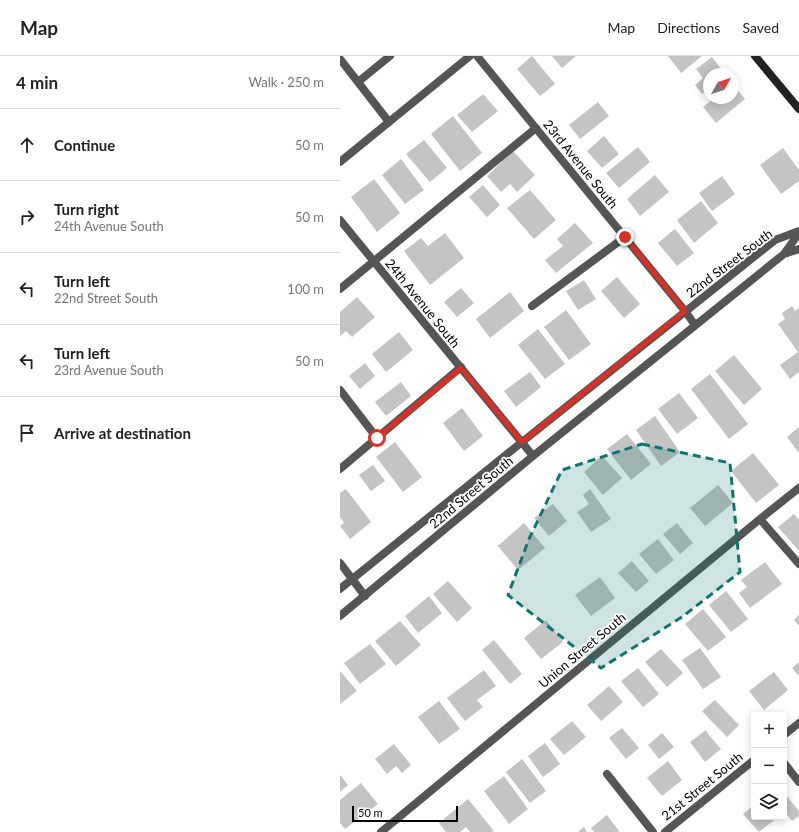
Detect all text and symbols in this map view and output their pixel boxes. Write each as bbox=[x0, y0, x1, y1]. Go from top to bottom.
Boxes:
text: Map bbox=[20, 16, 58, 39]
text: Map bbox=[608, 19, 635, 36]
text: Directions bbox=[657, 19, 720, 36]
text: Saved bbox=[742, 19, 779, 36]
north arrow bbox=[703, 68, 739, 104]
text: 4 min bbox=[16, 72, 58, 93]
text: Walk · 250 m bbox=[248, 74, 324, 90]
street label: 23rd Avenue South bbox=[540, 116, 622, 212]
icon: ahead bbox=[16, 134, 38, 156]
text: Continue bbox=[54, 136, 115, 154]
text: 50 m bbox=[295, 137, 324, 153]
text: Turn right bbox=[54, 200, 119, 218]
icon: right bbox=[16, 206, 38, 228]
text: 50 m bbox=[295, 209, 324, 225]
text: 24th Avenue South bbox=[54, 218, 164, 234]
street label: 22nd Street South bbox=[683, 225, 775, 301]
route end bbox=[616, 228, 634, 246]
street label: 24th Avenue South bbox=[382, 255, 464, 351]
text: Turn left bbox=[54, 272, 110, 290]
icon: left bbox=[16, 278, 38, 300]
text: 100 m bbox=[287, 281, 324, 297]
text: 22nd Street South bbox=[54, 290, 158, 306]
text: Turn left bbox=[54, 344, 110, 362]
icon: left bbox=[16, 350, 38, 372]
text: 50 m bbox=[295, 353, 324, 369]
text: 23rd Avenue South bbox=[54, 362, 164, 378]
icon: arrive bbox=[16, 422, 38, 444]
text: Arrive at destination bbox=[54, 424, 191, 442]
route start bbox=[368, 429, 386, 447]
street label: 22nd Street South bbox=[426, 452, 516, 532]
street label: Union Street South bbox=[535, 609, 629, 691]
map controls bbox=[751, 712, 787, 820]
button: + bbox=[751, 712, 787, 748]
street label: 21st Street South bbox=[658, 748, 746, 824]
button: − bbox=[751, 748, 787, 784]
button: layers bbox=[751, 784, 787, 820]
scale bar bbox=[352, 804, 458, 823]
text: 50 m bbox=[358, 806, 383, 819]

